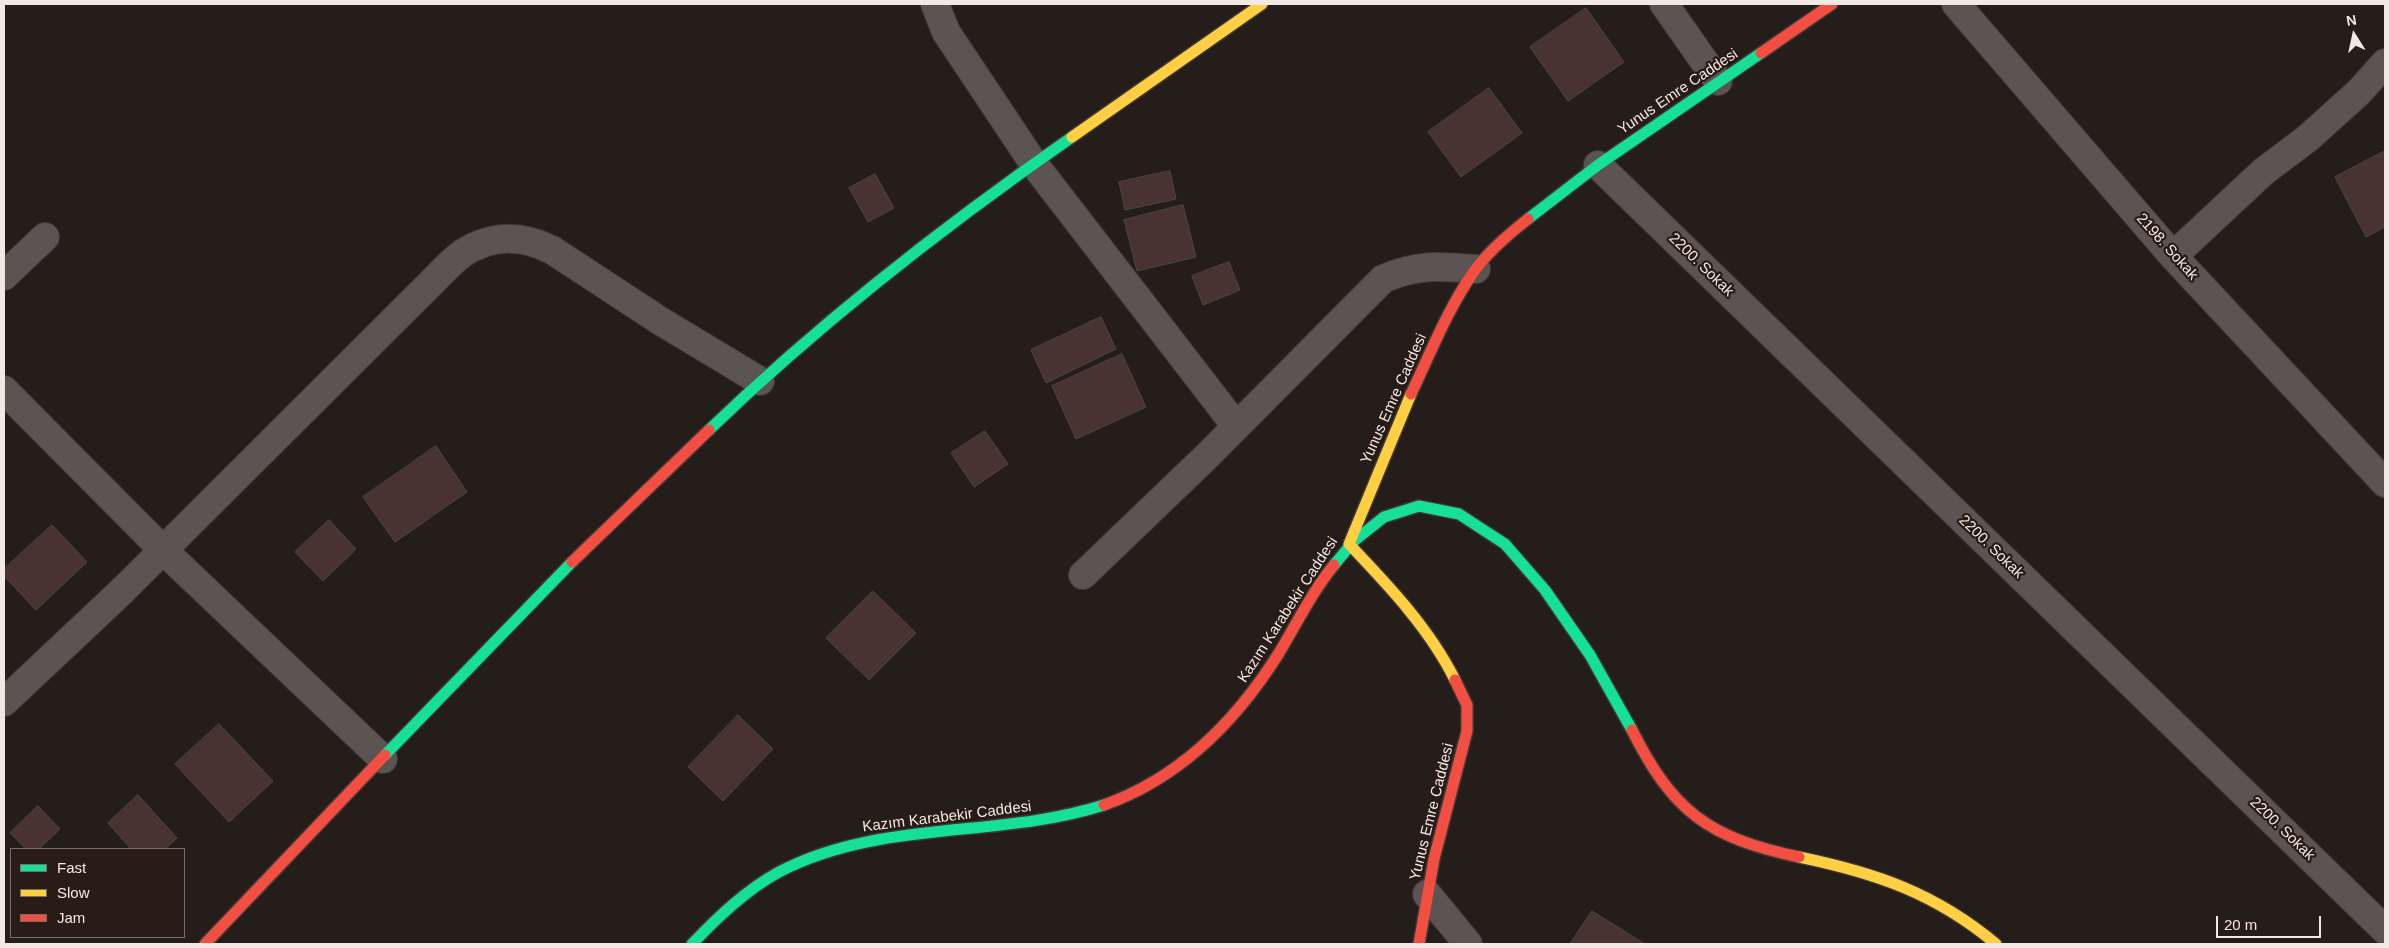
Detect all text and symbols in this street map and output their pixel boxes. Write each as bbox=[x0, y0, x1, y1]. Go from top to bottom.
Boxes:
north arrow bbox=[2329, 10, 2379, 60]
text: N bbox=[2345, 11, 2358, 29]
street label: Yunus Emre Caddesi bbox=[1615, 45, 1741, 139]
street label: 2198. Sokak bbox=[2132, 210, 2202, 284]
street label: 2200. Sokak bbox=[1665, 230, 1737, 300]
street label: Yunus Emre Caddesi bbox=[1357, 331, 1431, 467]
street label: 2200. Sokak bbox=[1955, 512, 2027, 582]
street label: Kazım Karabekir Caddesi bbox=[1234, 534, 1342, 686]
street label: Yunus Emre Caddesi bbox=[1406, 741, 1458, 883]
street label: 2200. Sokak bbox=[2246, 794, 2318, 864]
street label: Kazım Karabekir Caddesi bbox=[861, 798, 1033, 836]
legend bbox=[10, 848, 185, 938]
text: Fast bbox=[57, 859, 86, 876]
text: Slow bbox=[57, 884, 90, 901]
scale bar bbox=[2219, 906, 2324, 938]
text: Jam bbox=[57, 909, 85, 926]
text: 20 m bbox=[2224, 916, 2257, 933]

